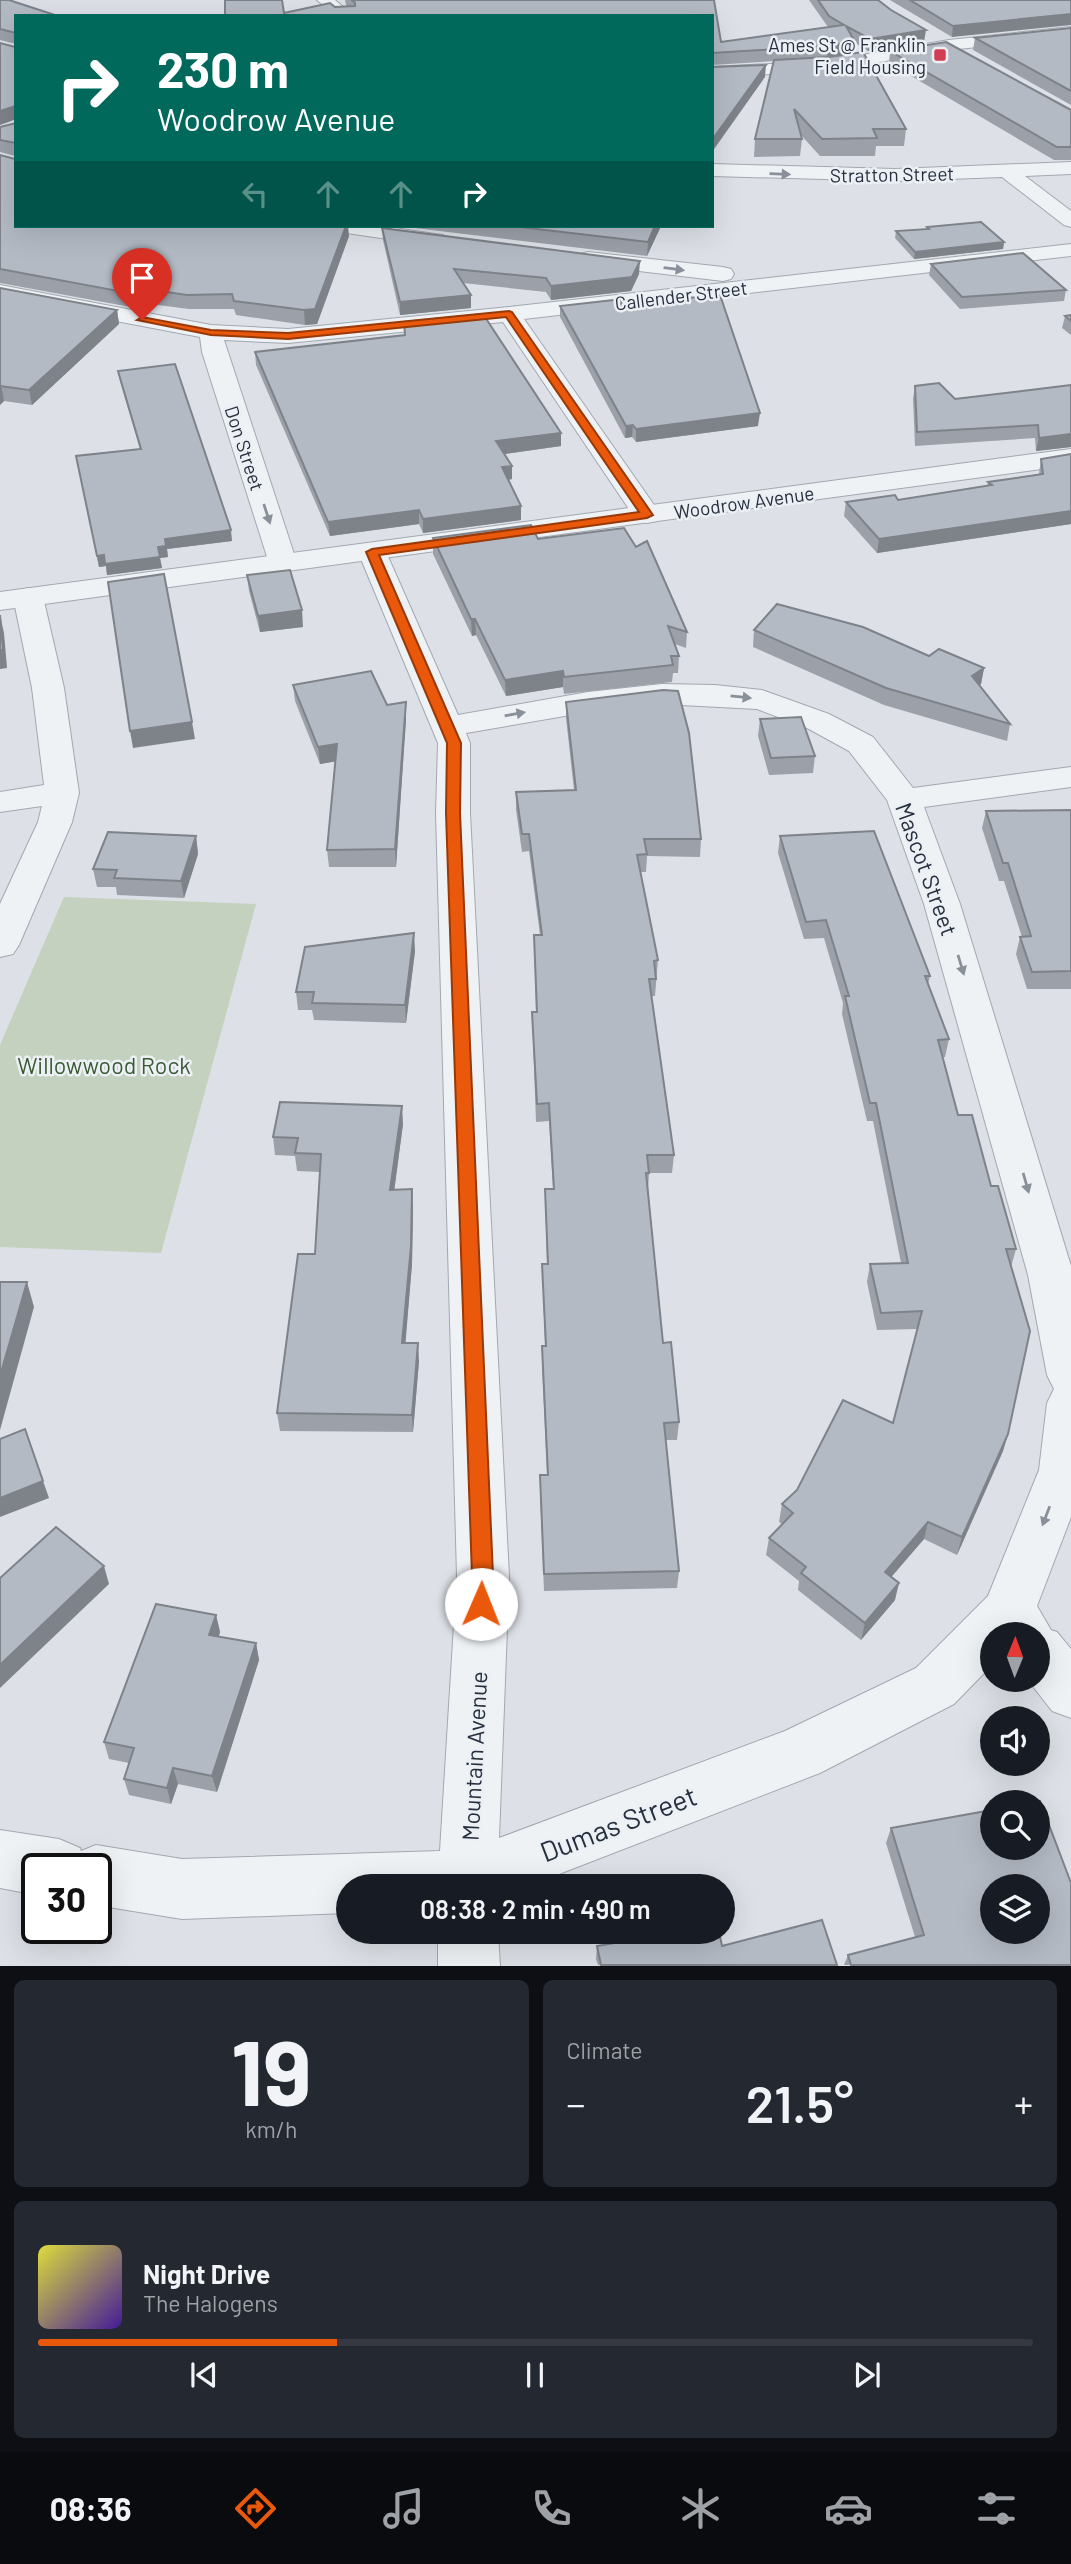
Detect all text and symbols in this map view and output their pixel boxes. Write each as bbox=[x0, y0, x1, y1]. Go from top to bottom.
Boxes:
place label: Ames St @ Franklin Field Housing bbox=[768, 33, 926, 78]
text: 230 m bbox=[157, 39, 289, 98]
icon: right bbox=[42, 42, 133, 133]
marker: Ames St @ Franklin Field Housing bbox=[932, 47, 948, 63]
text: Woodrow Avenue bbox=[157, 99, 395, 137]
street label: Stratton Street bbox=[830, 161, 954, 187]
one-way arrow bbox=[770, 168, 792, 179]
icon: left bbox=[236, 175, 274, 213]
icon: ahead bbox=[309, 175, 347, 213]
icon: ahead bbox=[382, 175, 420, 213]
icon: right bbox=[455, 175, 493, 213]
pin bbox=[112, 248, 172, 320]
icon: arrive bbox=[123, 259, 161, 297]
one-way arrow bbox=[664, 263, 686, 274]
street label: Callender Street bbox=[614, 275, 748, 315]
street label: Don Street bbox=[220, 403, 270, 493]
street label: Woodrow Avenue bbox=[672, 481, 816, 523]
one-way arrow bbox=[262, 504, 273, 525]
one-way arrow bbox=[730, 692, 752, 703]
one-way arrow bbox=[504, 708, 526, 719]
street label: Mascot Street bbox=[890, 799, 964, 939]
one-way arrow bbox=[956, 954, 966, 975]
park label: Willowwood Rock bbox=[17, 1051, 191, 1079]
one-way arrow bbox=[1021, 1172, 1032, 1194]
one-way arrow bbox=[1040, 1506, 1051, 1527]
position arrow bbox=[444, 1567, 518, 1641]
north arrow bbox=[980, 1622, 1050, 1692]
map controls bbox=[980, 1622, 1050, 1944]
street label: Mountain Avenue bbox=[456, 1670, 492, 1842]
button: sound bbox=[980, 1706, 1050, 1776]
street label: Dumas Street bbox=[535, 1778, 701, 1868]
button: search bbox=[980, 1790, 1050, 1860]
speed limit sign: 30 bbox=[21, 1853, 112, 1944]
button: layers bbox=[980, 1874, 1050, 1944]
text: 08:38 · 2 min · 490 m bbox=[420, 1893, 651, 1924]
text: 19 bbox=[231, 2015, 312, 2124]
text: Climate bbox=[567, 2036, 643, 2064]
text: 21.5° bbox=[746, 2071, 854, 2133]
text: − bbox=[567, 2080, 586, 2126]
text: + bbox=[1014, 2080, 1033, 2126]
text: km/h bbox=[245, 2115, 297, 2143]
text: Night Drive bbox=[143, 2258, 270, 2289]
text: The Halogens bbox=[143, 2289, 278, 2317]
icon: previous bbox=[185, 2356, 223, 2394]
icon: pause bbox=[516, 2356, 554, 2394]
icon: next bbox=[848, 2356, 886, 2394]
icon: directions bbox=[231, 2484, 280, 2533]
icon: music bbox=[379, 2484, 428, 2533]
icon: phone bbox=[527, 2484, 576, 2533]
icon: climate bbox=[676, 2484, 725, 2533]
icon: car bbox=[824, 2484, 873, 2533]
icon: filters bbox=[972, 2484, 1021, 2533]
text: 08:36 bbox=[50, 2489, 131, 2527]

